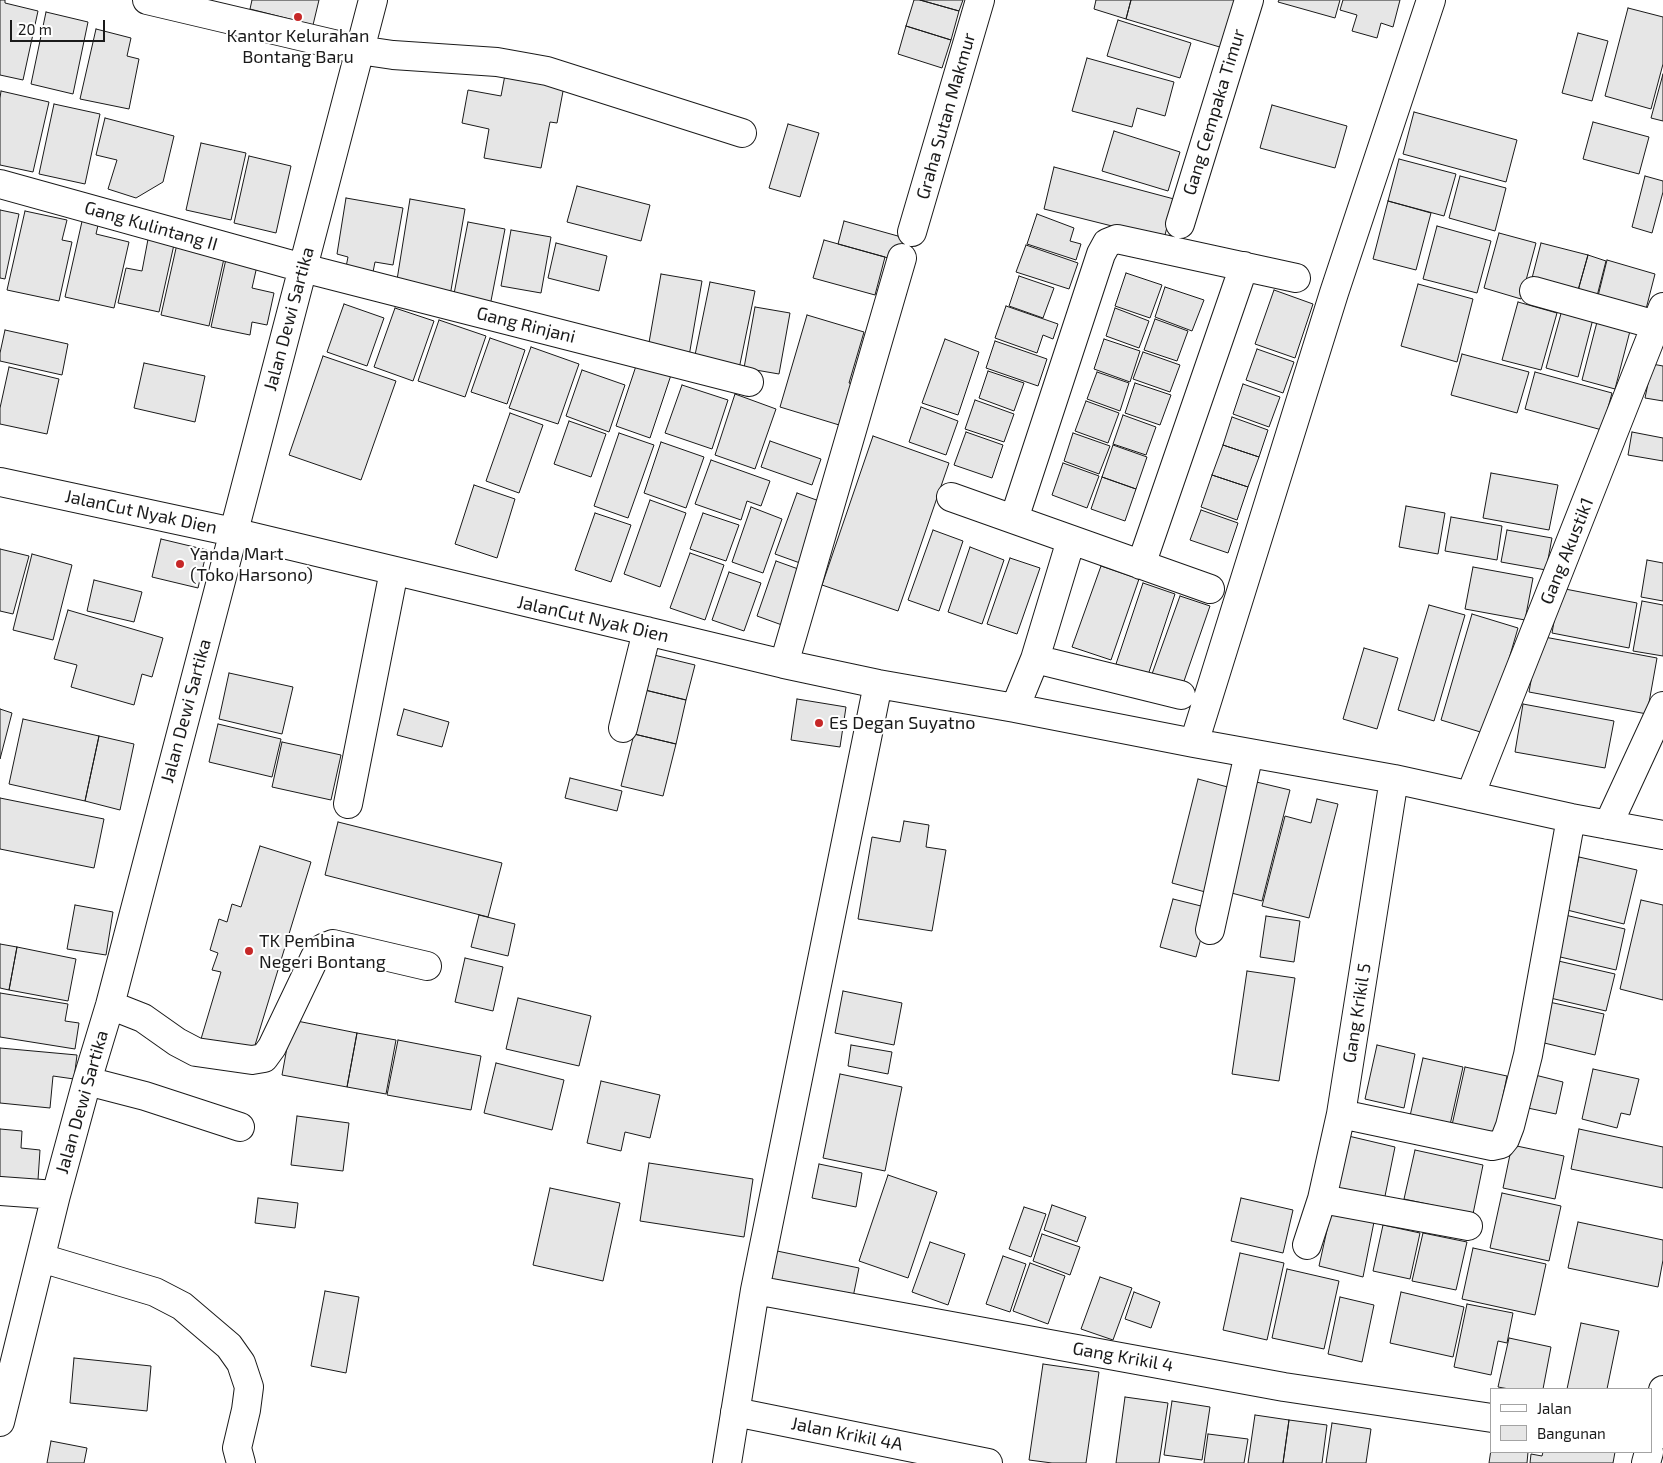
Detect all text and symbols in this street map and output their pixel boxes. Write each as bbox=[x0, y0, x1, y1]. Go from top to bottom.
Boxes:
scale bar bbox=[12, 10, 108, 42]
marker: Kantor Kelurahan Bontang Baru bbox=[292, 11, 304, 23]
text: 20 m bbox=[18, 20, 52, 38]
place label: Kantor Kelurahan Bontang Baru bbox=[227, 25, 369, 68]
street label: Gang Cempaka Timur bbox=[1178, 26, 1250, 198]
street label: Graha Sutan Makmur bbox=[912, 30, 980, 202]
street label: Gang Kulintang II bbox=[82, 197, 220, 255]
street label: Jalan Dewi Sartika bbox=[259, 245, 319, 393]
street label: Gang Rinjani bbox=[474, 302, 578, 348]
street label: JalanCut Nyak Dien bbox=[63, 485, 219, 539]
street label: Gang Akustik1 bbox=[1536, 495, 1598, 607]
place label: Yanda Mart (Toko Harsono) bbox=[190, 543, 313, 586]
marker: Yanda Mart (Toko Harsono) bbox=[174, 558, 186, 570]
street label: JalanCut Nyak Dien bbox=[515, 591, 671, 647]
street label: Jalan Dewi Sartika bbox=[156, 637, 216, 785]
place label: Es Degan Suyatno bbox=[829, 712, 975, 734]
marker: Es Degan Suyatno bbox=[813, 717, 825, 729]
place label: TK Pembina Negeri Bontang bbox=[259, 930, 386, 972]
marker: TK Pembina Negeri Bontang bbox=[243, 945, 255, 957]
street label: Gang Krikil 5 bbox=[1338, 962, 1376, 1064]
street label: Jalan Dewi Sartika bbox=[51, 1028, 113, 1176]
street label: Gang Krikil 4 bbox=[1071, 1338, 1175, 1376]
legend bbox=[1490, 1388, 1653, 1453]
text: Jalan bbox=[1537, 1399, 1572, 1417]
street label: Jalan Krikil 4A bbox=[789, 1413, 905, 1455]
text: Bangunan bbox=[1537, 1424, 1606, 1442]

